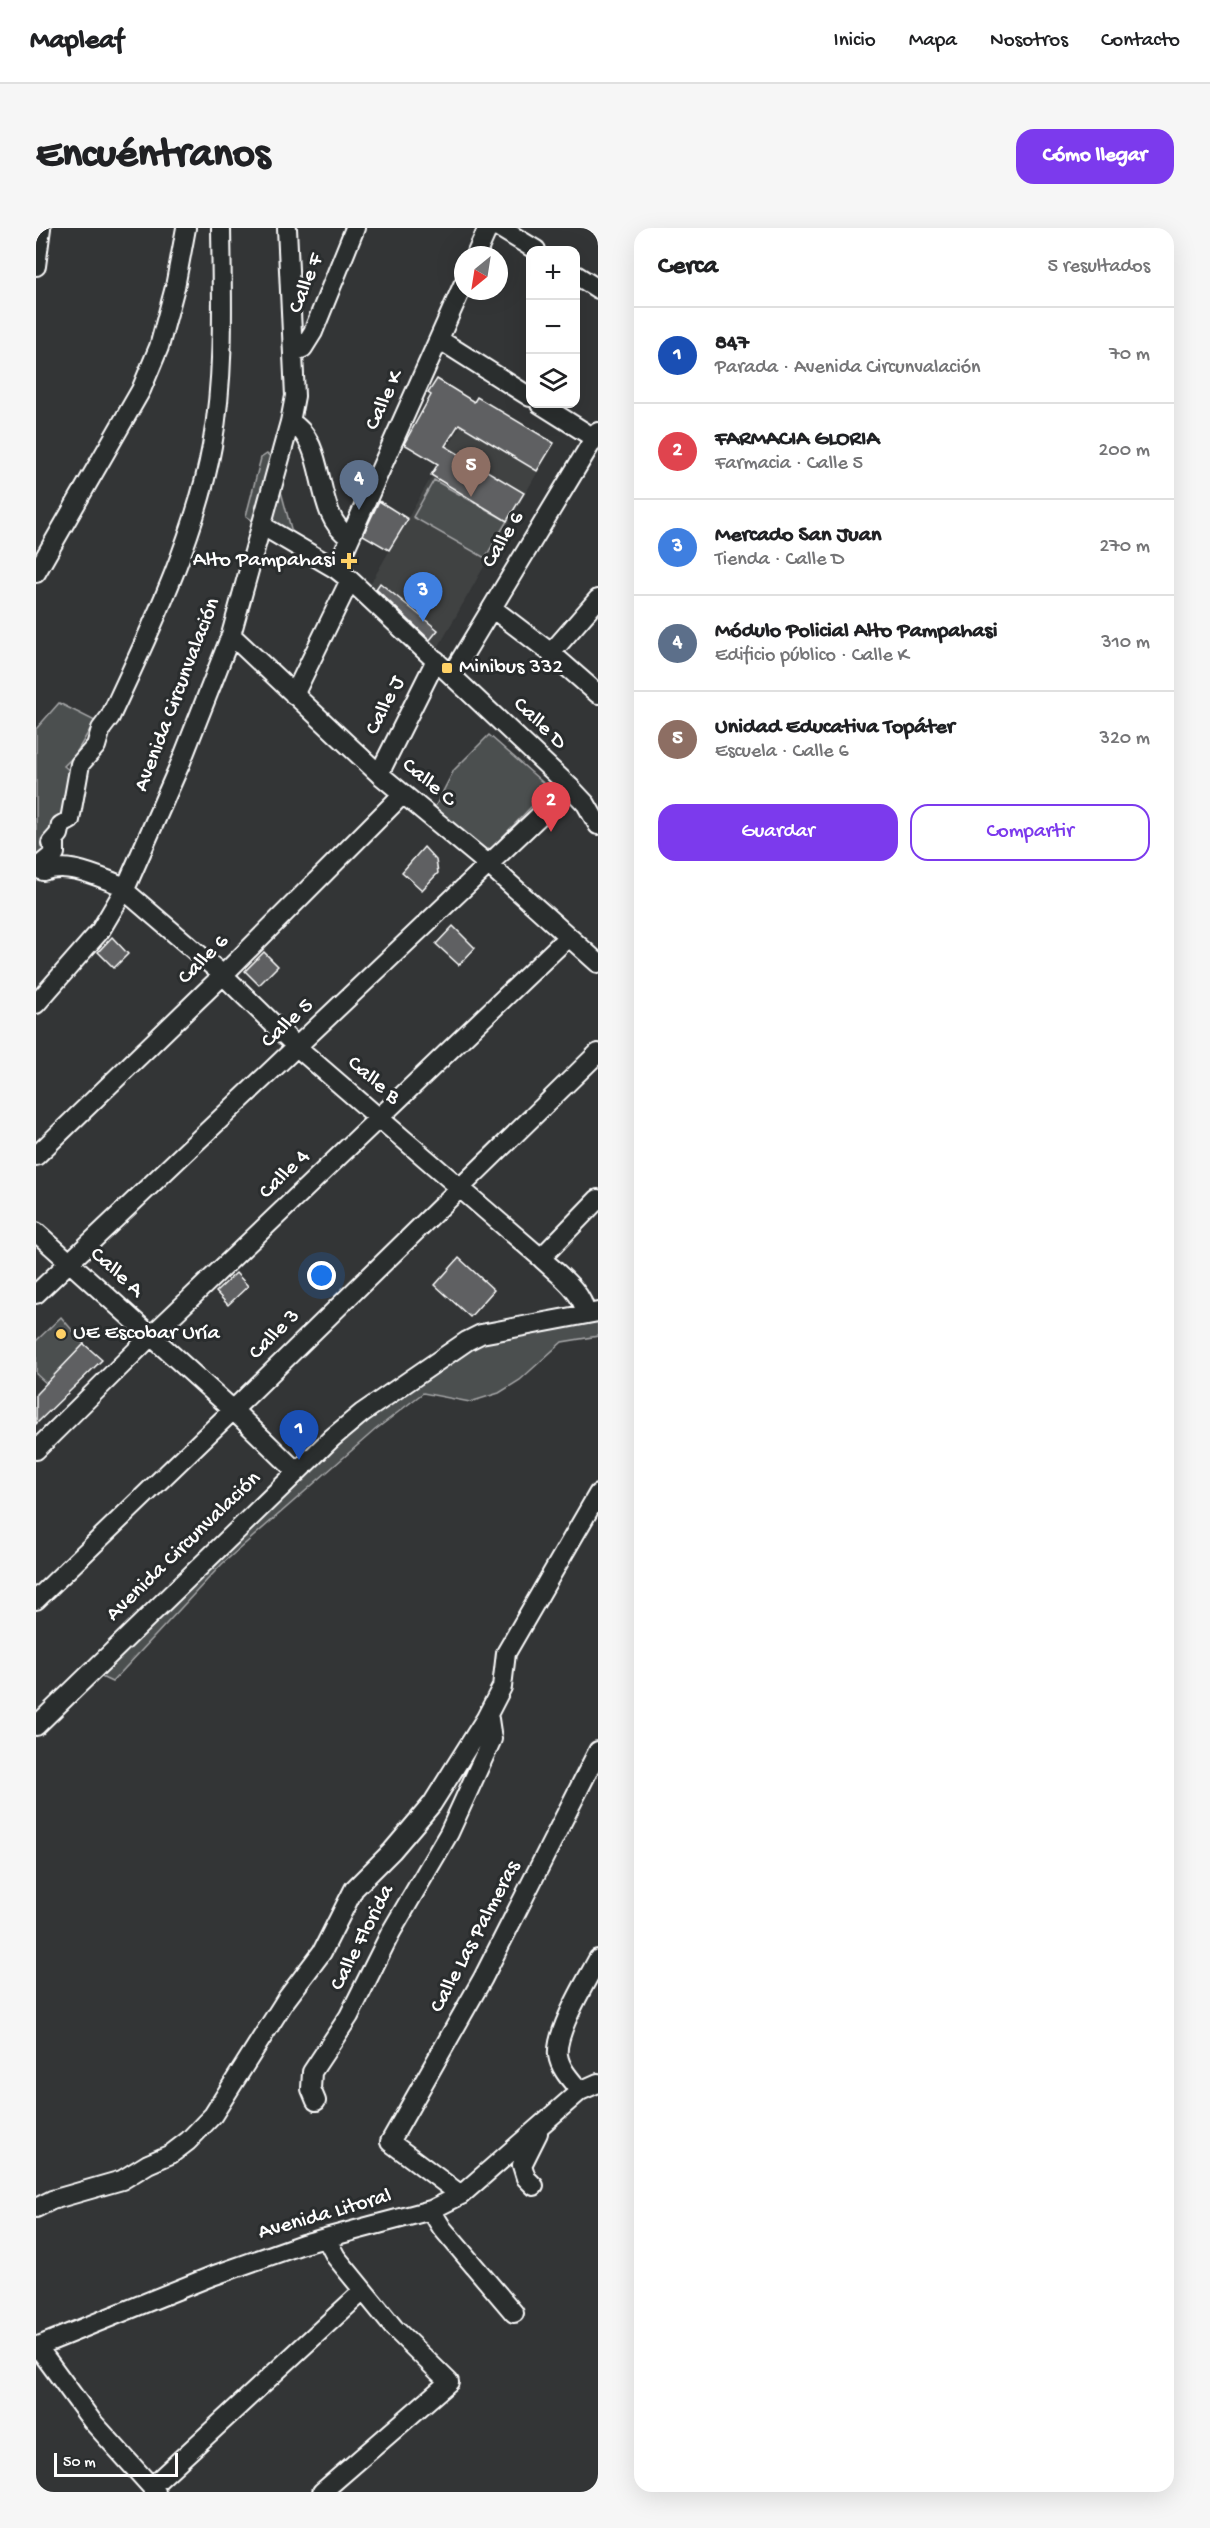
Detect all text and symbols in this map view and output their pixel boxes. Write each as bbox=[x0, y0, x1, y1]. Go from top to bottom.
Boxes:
text: Mapleaf bbox=[30, 25, 124, 58]
text: Inicio bbox=[834, 29, 876, 54]
text: Mapa bbox=[909, 29, 957, 54]
text: Nosotros bbox=[990, 29, 1068, 54]
text: Contacto bbox=[1101, 29, 1180, 54]
button: Cómo llegar bbox=[1016, 129, 1174, 184]
text: Encuéntranos bbox=[36, 132, 270, 181]
north arrow bbox=[454, 246, 508, 300]
map controls bbox=[526, 246, 580, 408]
button: + bbox=[526, 246, 580, 300]
street label: Calle F bbox=[283, 249, 331, 317]
text: Cerca bbox=[658, 252, 718, 283]
text: 5 resultados bbox=[1047, 256, 1150, 279]
button: − bbox=[526, 300, 580, 354]
text: 847 bbox=[715, 331, 749, 357]
text: 1 bbox=[673, 344, 682, 367]
text: 70 m bbox=[1109, 344, 1150, 367]
button: layers bbox=[526, 354, 580, 408]
text: Parada · Avenida Circunvalación bbox=[715, 357, 981, 380]
street label: Calle K bbox=[360, 365, 411, 435]
text: FARMACIA GLORIA bbox=[715, 427, 879, 453]
text: 2 bbox=[673, 440, 682, 463]
text: 200 m bbox=[1099, 440, 1150, 463]
pin: 5 bbox=[452, 448, 490, 497]
text: Farmacia · Calle 5 bbox=[715, 453, 863, 476]
pin: 4 bbox=[340, 460, 378, 510]
street label: Calle 6 bbox=[477, 506, 531, 573]
text: Mercado San Juan bbox=[715, 523, 881, 549]
text: 3 bbox=[672, 536, 683, 559]
text: 270 m bbox=[1100, 536, 1150, 559]
place label: Alto Pampahasi bbox=[193, 548, 336, 574]
text: Tienda · Calle D bbox=[715, 549, 844, 572]
marker: Alto Pampahasi bbox=[340, 552, 358, 570]
pin: 3 bbox=[404, 572, 442, 622]
street label: Avenida Circunvalación bbox=[129, 594, 227, 796]
text: Módulo Policial Alto Pampahasi bbox=[715, 619, 997, 645]
text: 4 bbox=[673, 632, 682, 655]
text: 310 m bbox=[1101, 632, 1150, 655]
text: Edificio público · Calle K bbox=[715, 645, 909, 668]
place label: Minibus 332 bbox=[459, 655, 563, 681]
marker: Minibus 332 bbox=[440, 661, 454, 675]
street label: Calle J bbox=[360, 671, 412, 740]
street label: Calle D bbox=[507, 692, 572, 756]
text: Unidad Educativa Topáter bbox=[715, 715, 955, 741]
text: 5 bbox=[672, 728, 683, 751]
text: 320 m bbox=[1100, 728, 1150, 751]
text: Escuela · Calle 6 bbox=[715, 741, 849, 764]
street label: Calle C bbox=[396, 753, 462, 814]
pin: 2 bbox=[532, 782, 570, 832]
button: Guardar bbox=[658, 804, 898, 861]
button: Compartir bbox=[910, 804, 1150, 861]
street label: Calle 6 bbox=[173, 928, 236, 991]
street label: Calle 5 bbox=[256, 993, 320, 1055]
street label: Calle B bbox=[341, 1051, 405, 1112]
street label: Calle 4 bbox=[254, 1144, 316, 1205]
street label: Calle A bbox=[84, 1242, 149, 1305]
your location bbox=[307, 1261, 336, 1290]
street label: Calle 3 bbox=[244, 1304, 306, 1366]
place label: UE Escobar Uría bbox=[73, 1321, 220, 1347]
marker: UE Escobar Uría bbox=[54, 1327, 68, 1341]
pin: 1 bbox=[280, 1410, 318, 1460]
street label: Avenida Circunvalación bbox=[101, 1466, 267, 1628]
street label: Calle Las Palmeras bbox=[425, 1856, 527, 2017]
street label: Calle Florida bbox=[325, 1880, 401, 1995]
street label: Avenida Litoral bbox=[255, 2183, 395, 2246]
scale bar bbox=[54, 2450, 178, 2478]
text: 50 m bbox=[63, 2454, 96, 2473]

